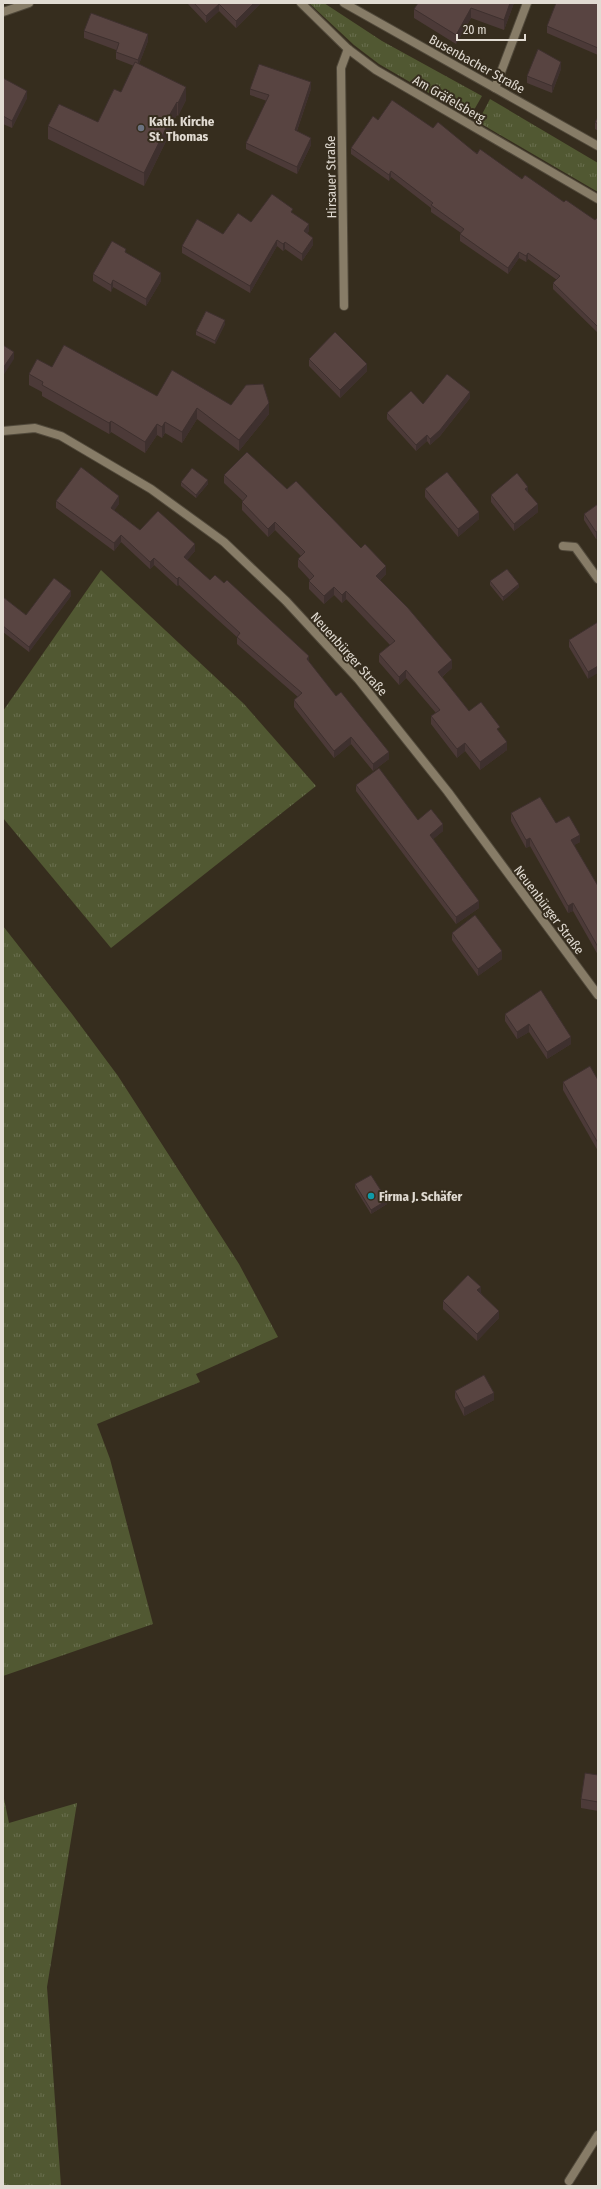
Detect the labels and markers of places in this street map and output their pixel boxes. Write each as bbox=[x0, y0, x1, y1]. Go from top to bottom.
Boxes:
place label: Kath. Kirche St. Thomas bbox=[149, 114, 215, 144]
marker: Kath. Kirche St. Thomas bbox=[136, 123, 146, 133]
place label: Firma J. Schäfer bbox=[379, 1189, 463, 1204]
marker: Firma J. Schäfer bbox=[366, 1191, 376, 1201]

